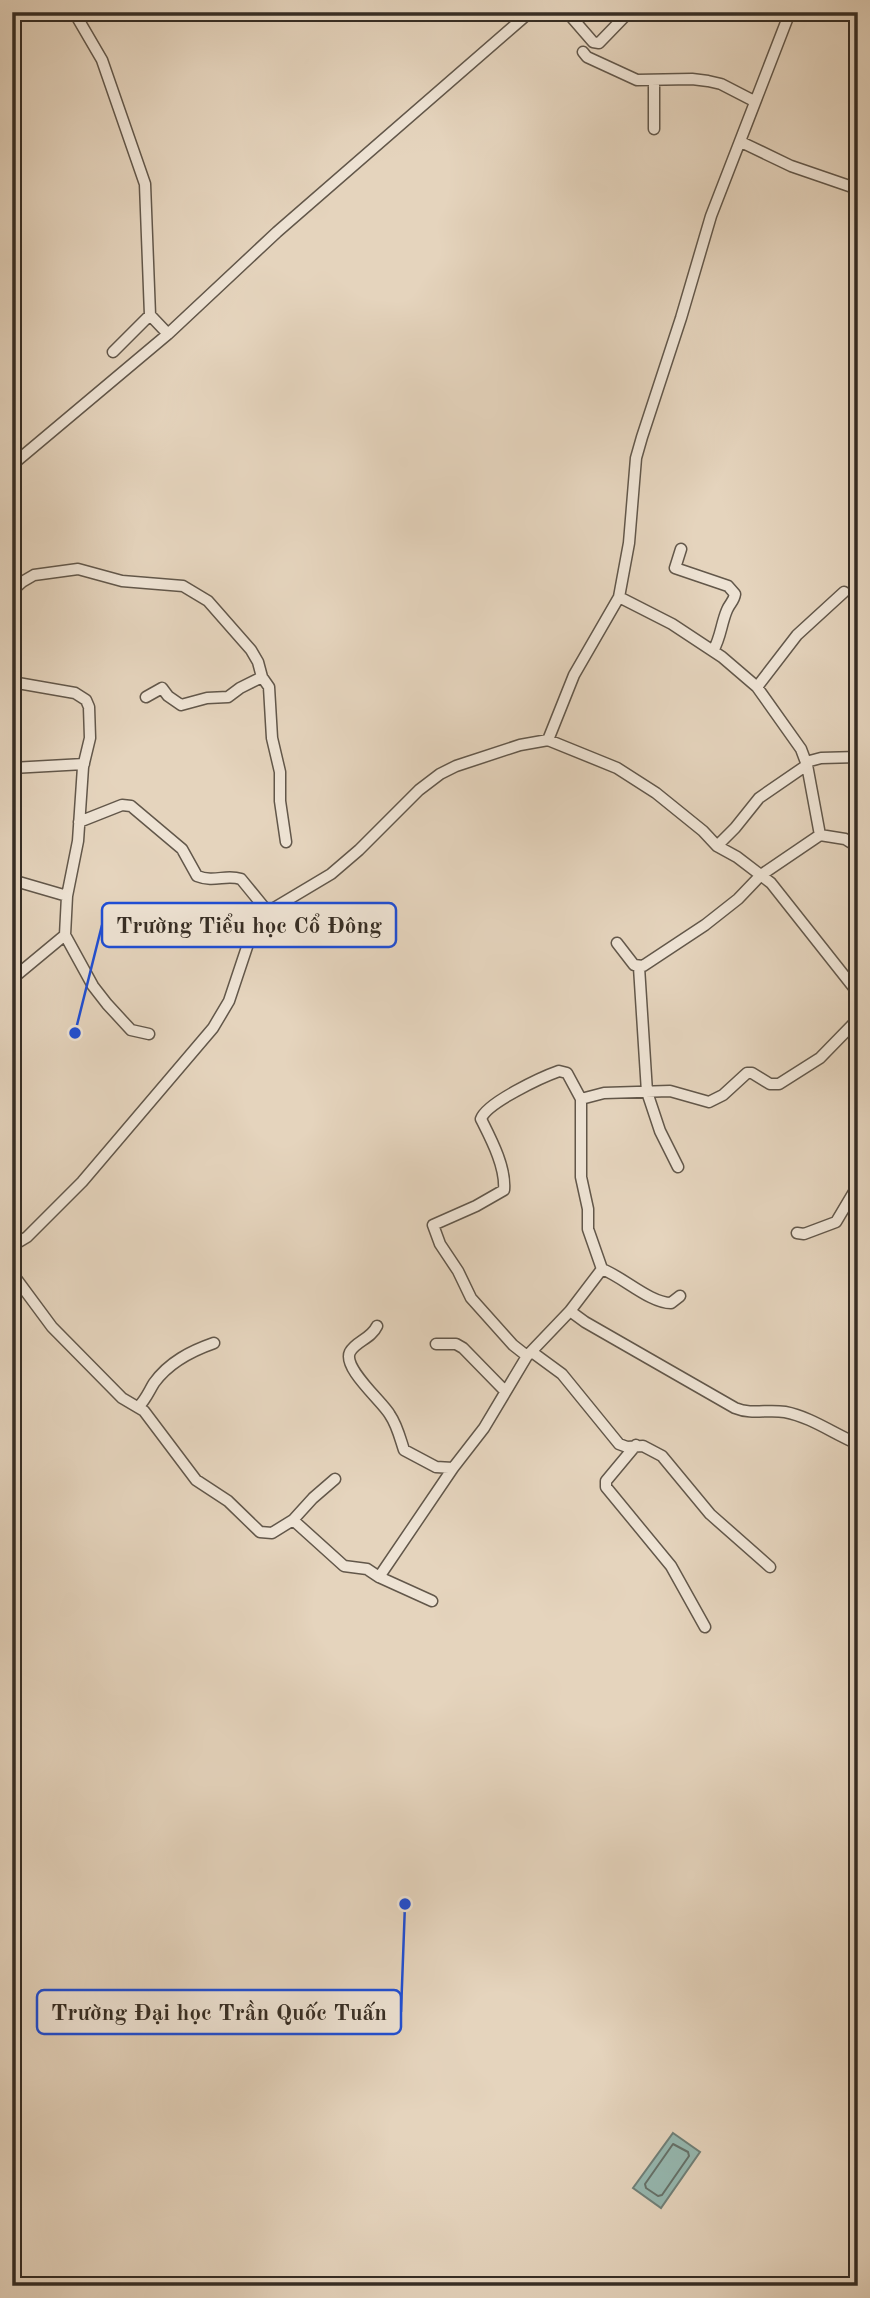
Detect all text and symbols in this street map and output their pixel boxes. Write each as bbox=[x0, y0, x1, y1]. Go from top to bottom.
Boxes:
callout: Trường Tiểu học Cổ Đông bbox=[102, 903, 396, 947]
text: Trường Tiểu học Cổ Đông bbox=[116, 913, 382, 938]
callout: Trường Đại học Trần Quốc Tuấn bbox=[37, 1990, 401, 2034]
text: Trường Đại học Trần Quốc Tuấn bbox=[51, 2000, 387, 2025]

